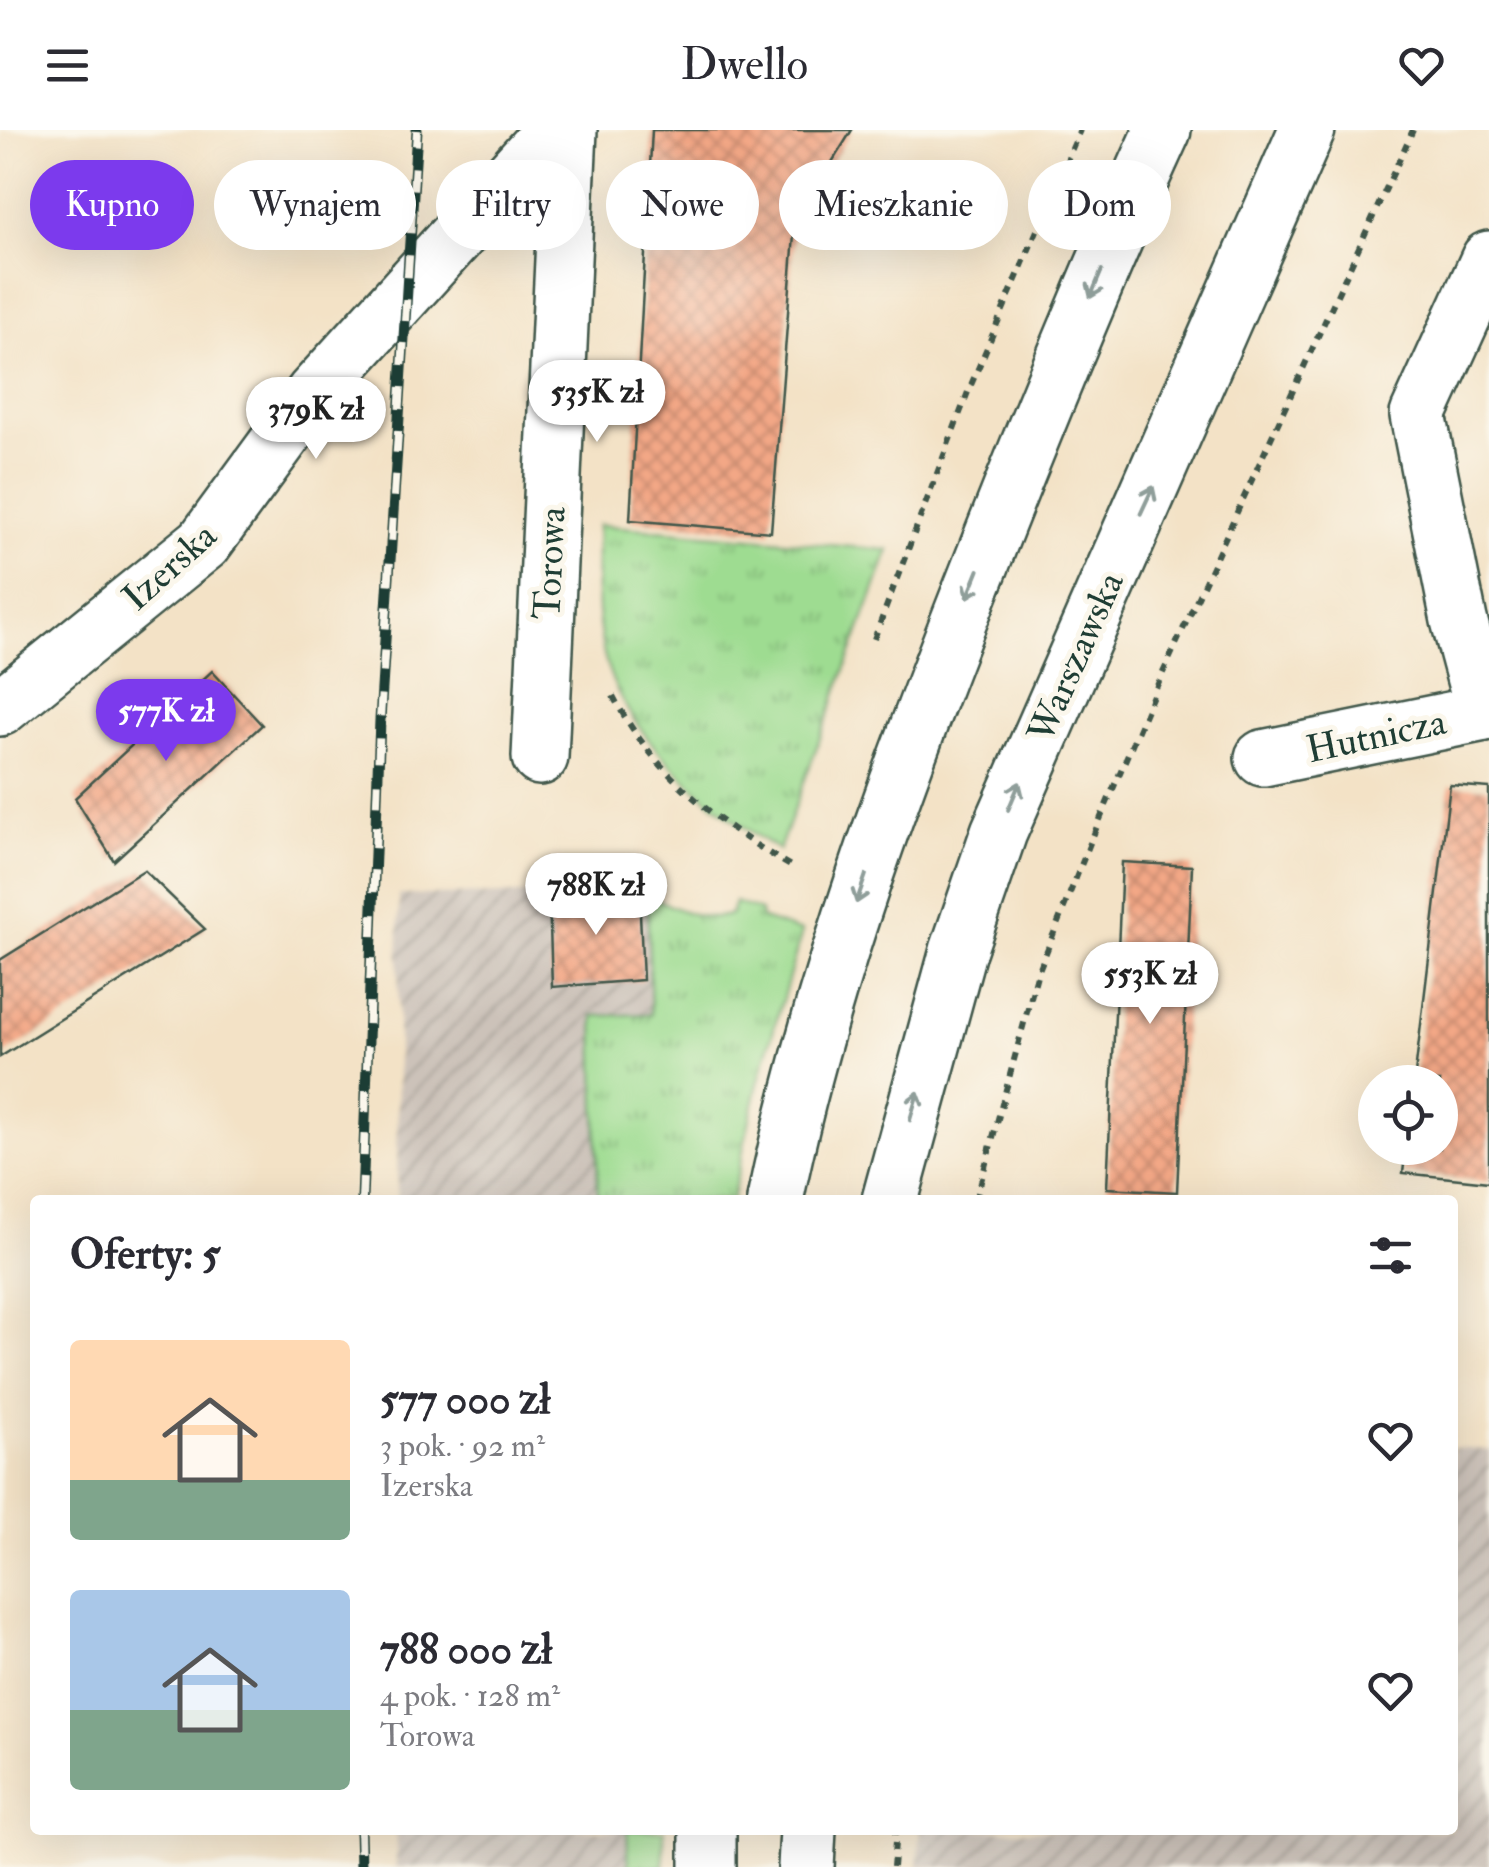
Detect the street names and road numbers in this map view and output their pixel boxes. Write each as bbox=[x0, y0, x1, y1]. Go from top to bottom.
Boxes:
street label: Torowa bbox=[523, 505, 577, 621]
street label: Izerska bbox=[113, 512, 227, 621]
street label: Warszawska bbox=[1017, 564, 1135, 751]
street label: Hutnicza bbox=[1302, 698, 1451, 774]

